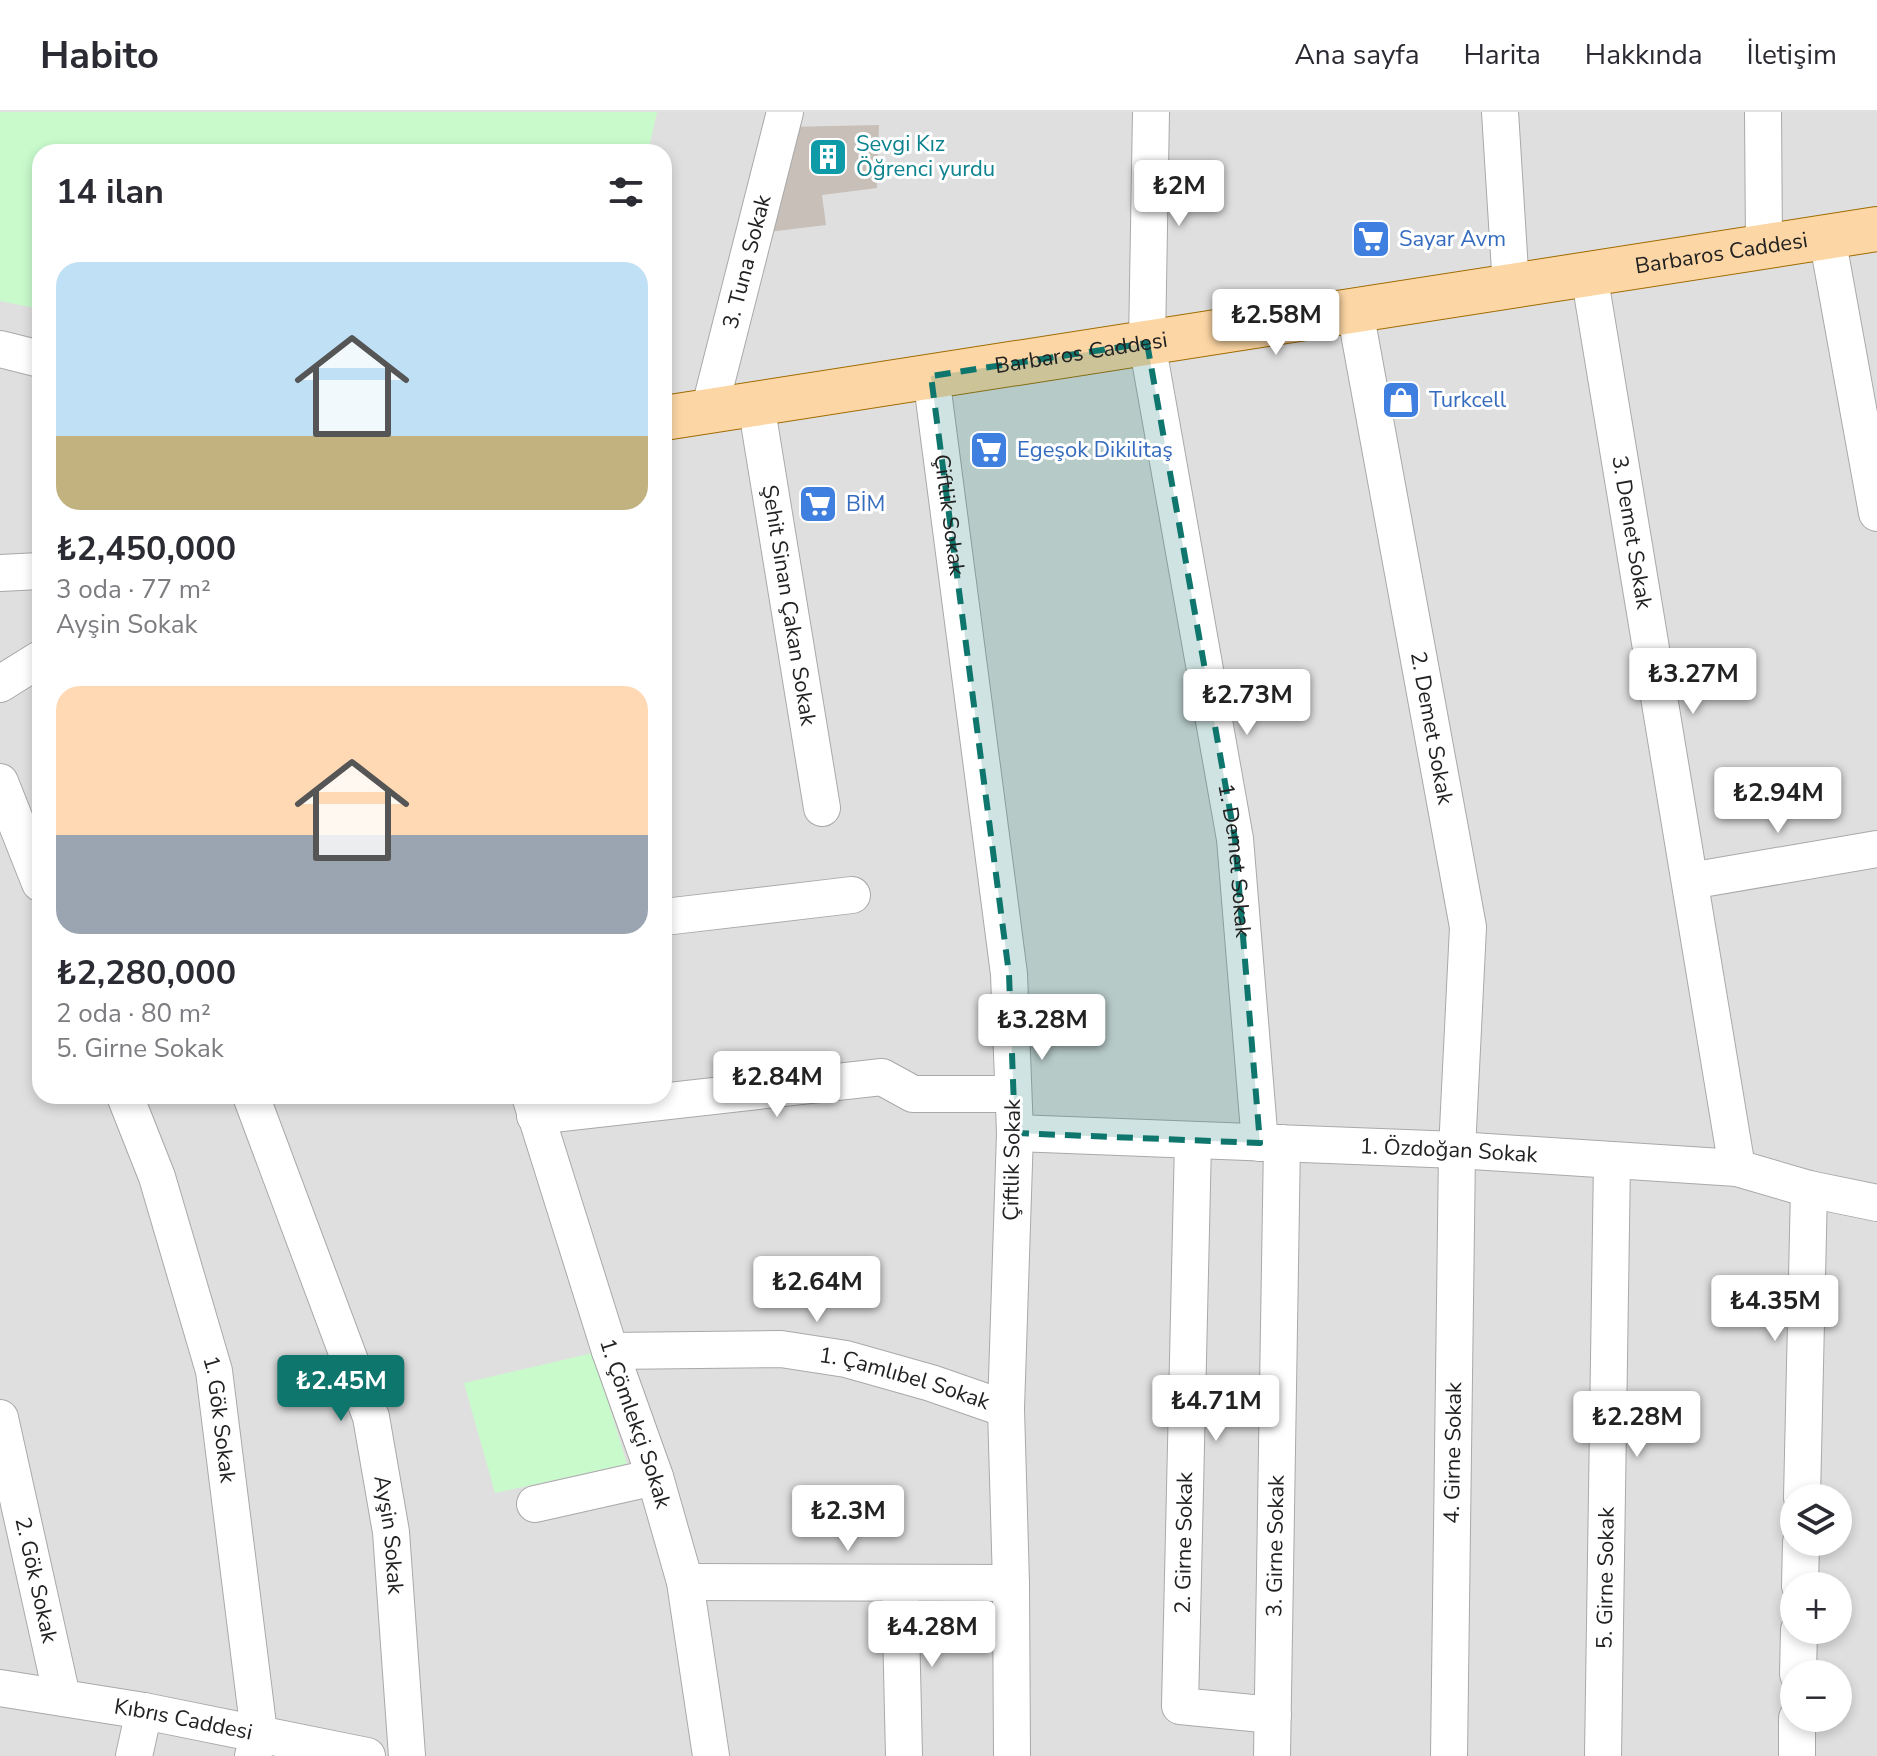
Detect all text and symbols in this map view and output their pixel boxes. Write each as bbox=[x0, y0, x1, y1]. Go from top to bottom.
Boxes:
text: Habito bbox=[40, 30, 159, 81]
text: Ana sayfa bbox=[1294, 36, 1420, 74]
text: Harita bbox=[1464, 36, 1541, 74]
text: Hakkında bbox=[1585, 36, 1703, 74]
text: İletişim bbox=[1747, 36, 1837, 74]
place label: Sevgi Kız Öğrenci yurdu bbox=[856, 129, 995, 184]
building icon: Sevgi Kız Öğrenci yurdu bbox=[807, 136, 849, 178]
pin: ₺2M bbox=[1140, 160, 1218, 228]
text: ₺2M bbox=[1152, 168, 1206, 203]
text: 14 ilan bbox=[56, 169, 164, 215]
icon: filters bbox=[604, 170, 648, 214]
street label: 3. Tuna Sokak bbox=[716, 191, 779, 332]
supermarket icon: Sayar Avm bbox=[1350, 218, 1392, 260]
place label: Sayar Avm bbox=[1399, 224, 1506, 254]
street label: Barbaros Caddesi bbox=[1633, 225, 1810, 282]
pin: ₺2.58M bbox=[1211, 289, 1341, 357]
text: ₺2.58M bbox=[1230, 297, 1322, 332]
icon: home bbox=[280, 314, 424, 458]
street label: Barbaros Caddesi bbox=[993, 325, 1169, 381]
shop icon: Turkcell bbox=[1380, 379, 1422, 421]
place label: Turkcell bbox=[1429, 385, 1507, 415]
supermarket icon: Egeşok Dikilitaş bbox=[968, 429, 1010, 471]
place label: Egeşok Dikilitaş bbox=[1017, 435, 1173, 465]
street label: Çiftlik Sokak bbox=[926, 452, 972, 578]
street label: 3. Demet Sokak bbox=[1604, 453, 1659, 612]
street label: Şehit Sinan Çakan Sokak bbox=[754, 483, 823, 729]
supermarket icon: BİM bbox=[797, 483, 839, 525]
place label: BİM bbox=[846, 489, 885, 519]
text: ₺2,450,000 bbox=[56, 526, 236, 572]
text: 3 oda · 77 m² bbox=[56, 572, 211, 607]
text: Ayşin Sokak bbox=[56, 607, 197, 642]
pin: ₺3.27M bbox=[1628, 648, 1758, 716]
street label: 2. Demet Sokak bbox=[1403, 649, 1460, 808]
text: ₺3.27M bbox=[1647, 656, 1739, 691]
pin: ₺2.73M bbox=[1182, 669, 1312, 737]
text: ₺2.73M bbox=[1201, 677, 1293, 712]
icon: home bbox=[280, 738, 424, 882]
pin: ₺2.94M bbox=[1713, 767, 1843, 835]
text: ₺2.94M bbox=[1732, 775, 1824, 810]
street label: 1. Demet Sokak bbox=[1210, 781, 1258, 940]
text: ₺2,280,000 bbox=[56, 950, 236, 996]
pin: ₺3.28M bbox=[977, 994, 1107, 1062]
text: 2 oda · 80 m² bbox=[56, 996, 211, 1031]
text: ₺3.28M bbox=[996, 1002, 1088, 1037]
text: 5. Girne Sokak bbox=[56, 1031, 224, 1066]
pin: ₺2.84M bbox=[712, 1051, 842, 1119]
text: ₺2.84M bbox=[731, 1059, 823, 1094]
street label: Çiftlik Sokak bbox=[996, 1098, 1028, 1221]
street label: 1. Özdoğan Sokak bbox=[1359, 1131, 1539, 1170]
pin: ₺2.64M bbox=[752, 1256, 882, 1324]
text: ₺2.64M bbox=[771, 1264, 863, 1299]
pin: ₺4.35M bbox=[1710, 1275, 1840, 1343]
text: ₺4.35M bbox=[1729, 1283, 1821, 1318]
street label: 1. Çömlekçi Sokak bbox=[592, 1335, 678, 1513]
street label: 1. Çamlıbel Sokak bbox=[817, 1340, 995, 1418]
street label: 1. Gök Sokak bbox=[195, 1352, 243, 1486]
pin: ₺2.45M bbox=[276, 1355, 406, 1423]
text: ₺2.45M bbox=[295, 1363, 387, 1398]
pin: ₺4.71M bbox=[1151, 1375, 1281, 1443]
street label: 4. Girne Sokak bbox=[1437, 1381, 1469, 1524]
text: ₺4.71M bbox=[1170, 1383, 1262, 1418]
pin: ₺2.28M bbox=[1572, 1391, 1702, 1459]
text: ₺2.28M bbox=[1591, 1399, 1683, 1434]
street label: 2. Girne Sokak bbox=[1168, 1471, 1200, 1614]
street label: Ayşin Sokak bbox=[366, 1473, 410, 1596]
street label: 3. Girne Sokak bbox=[1259, 1474, 1292, 1617]
map controls bbox=[1780, 1484, 1852, 1732]
button: layers bbox=[1780, 1484, 1852, 1556]
pin: ₺2.3M bbox=[792, 1485, 904, 1553]
text: ₺2.3M bbox=[810, 1493, 886, 1528]
street label: 5. Girne Sokak bbox=[1590, 1506, 1622, 1649]
street label: 2. Gök Sokak bbox=[7, 1514, 65, 1647]
button: + bbox=[1780, 1572, 1852, 1644]
pin: ₺4.28M bbox=[867, 1601, 997, 1669]
text: ₺4.28M bbox=[886, 1609, 978, 1644]
button: − bbox=[1780, 1660, 1852, 1732]
street label: Kıbrıs Caddesi bbox=[112, 1691, 255, 1748]

